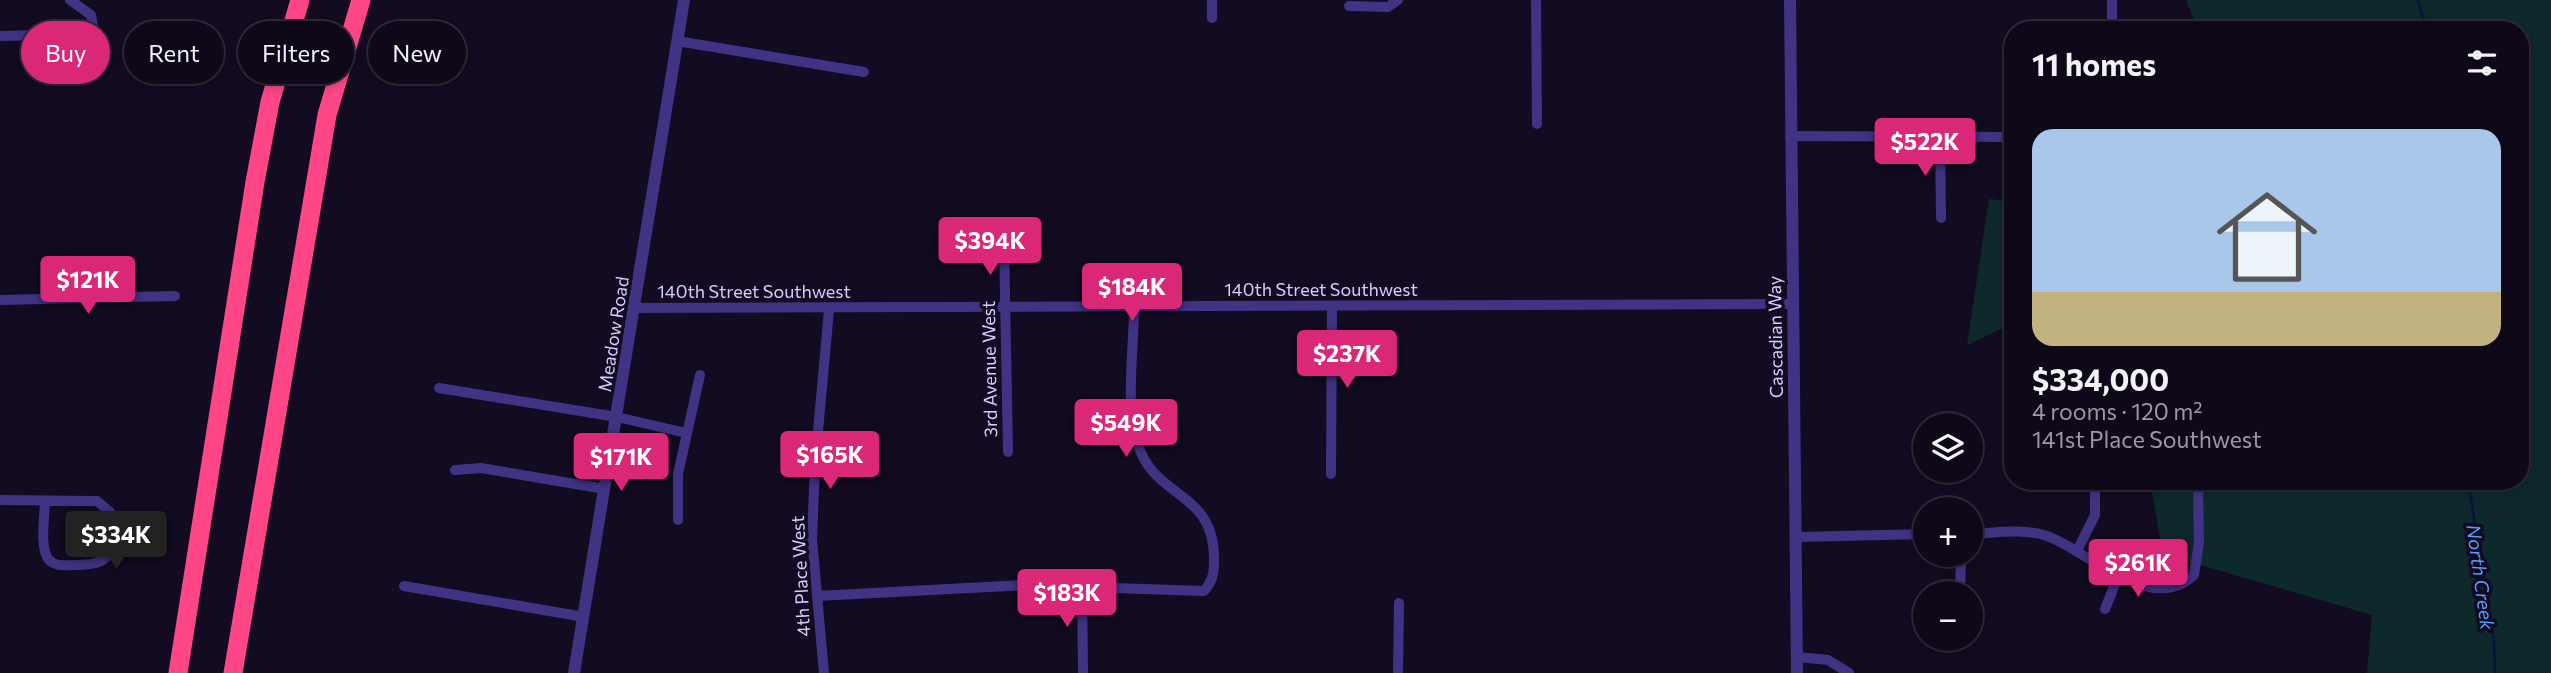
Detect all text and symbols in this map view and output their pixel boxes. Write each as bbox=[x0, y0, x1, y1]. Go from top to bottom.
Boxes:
chip: Buy bbox=[21, 21, 110, 84]
chip: Rent bbox=[124, 21, 224, 84]
chip: Filters bbox=[238, 21, 354, 84]
chip: New bbox=[368, 21, 466, 84]
icon: filters bbox=[2463, 44, 2501, 82]
text: 11 homes bbox=[2032, 45, 2156, 82]
pin: $522K bbox=[1876, 118, 1974, 178]
text: $522K bbox=[1891, 127, 1959, 155]
icon: home bbox=[2204, 174, 2330, 300]
pin: $394K bbox=[941, 218, 1039, 277]
text: $394K bbox=[955, 226, 1025, 254]
pin: $121K bbox=[39, 256, 137, 316]
pin: $184K bbox=[1083, 264, 1181, 323]
text: $121K bbox=[56, 265, 120, 293]
text: $184K bbox=[1098, 272, 1166, 300]
street label: Meadow Road bbox=[593, 275, 633, 393]
street label: Cascadian Way bbox=[1763, 276, 1787, 398]
street label: 140th Street Southwest bbox=[1224, 278, 1418, 300]
street label: 140th Street Southwest bbox=[657, 280, 851, 302]
street label: 3rd Avenue West bbox=[977, 301, 1001, 437]
pin: $237K bbox=[1298, 330, 1396, 390]
text: $237K bbox=[1313, 339, 1381, 367]
text: $334,000 bbox=[2032, 360, 2169, 397]
text: 4 rooms · 120 m² bbox=[2032, 397, 2203, 425]
pin: $549K bbox=[1077, 400, 1175, 459]
text: $549K bbox=[1091, 408, 1162, 436]
map controls bbox=[1913, 413, 1983, 651]
button: layers bbox=[1913, 413, 1983, 483]
text: 141st Place Southwest bbox=[2032, 425, 2262, 453]
pin: $165K bbox=[781, 432, 879, 491]
pin: $171K bbox=[572, 434, 670, 493]
text: $165K bbox=[796, 440, 864, 468]
text: $171K bbox=[590, 442, 652, 470]
button: + bbox=[1913, 497, 1983, 567]
pin: $334K bbox=[67, 512, 165, 571]
street label: 4th Place West bbox=[786, 515, 814, 637]
text: $334K bbox=[81, 520, 151, 548]
water label: North Creek bbox=[2462, 523, 2500, 632]
pin: $261K bbox=[2089, 540, 2187, 599]
text: $261K bbox=[2105, 548, 2171, 576]
pin: $183K bbox=[1018, 570, 1116, 629]
text: $183K bbox=[1033, 578, 1101, 606]
button: − bbox=[1913, 581, 1983, 651]

